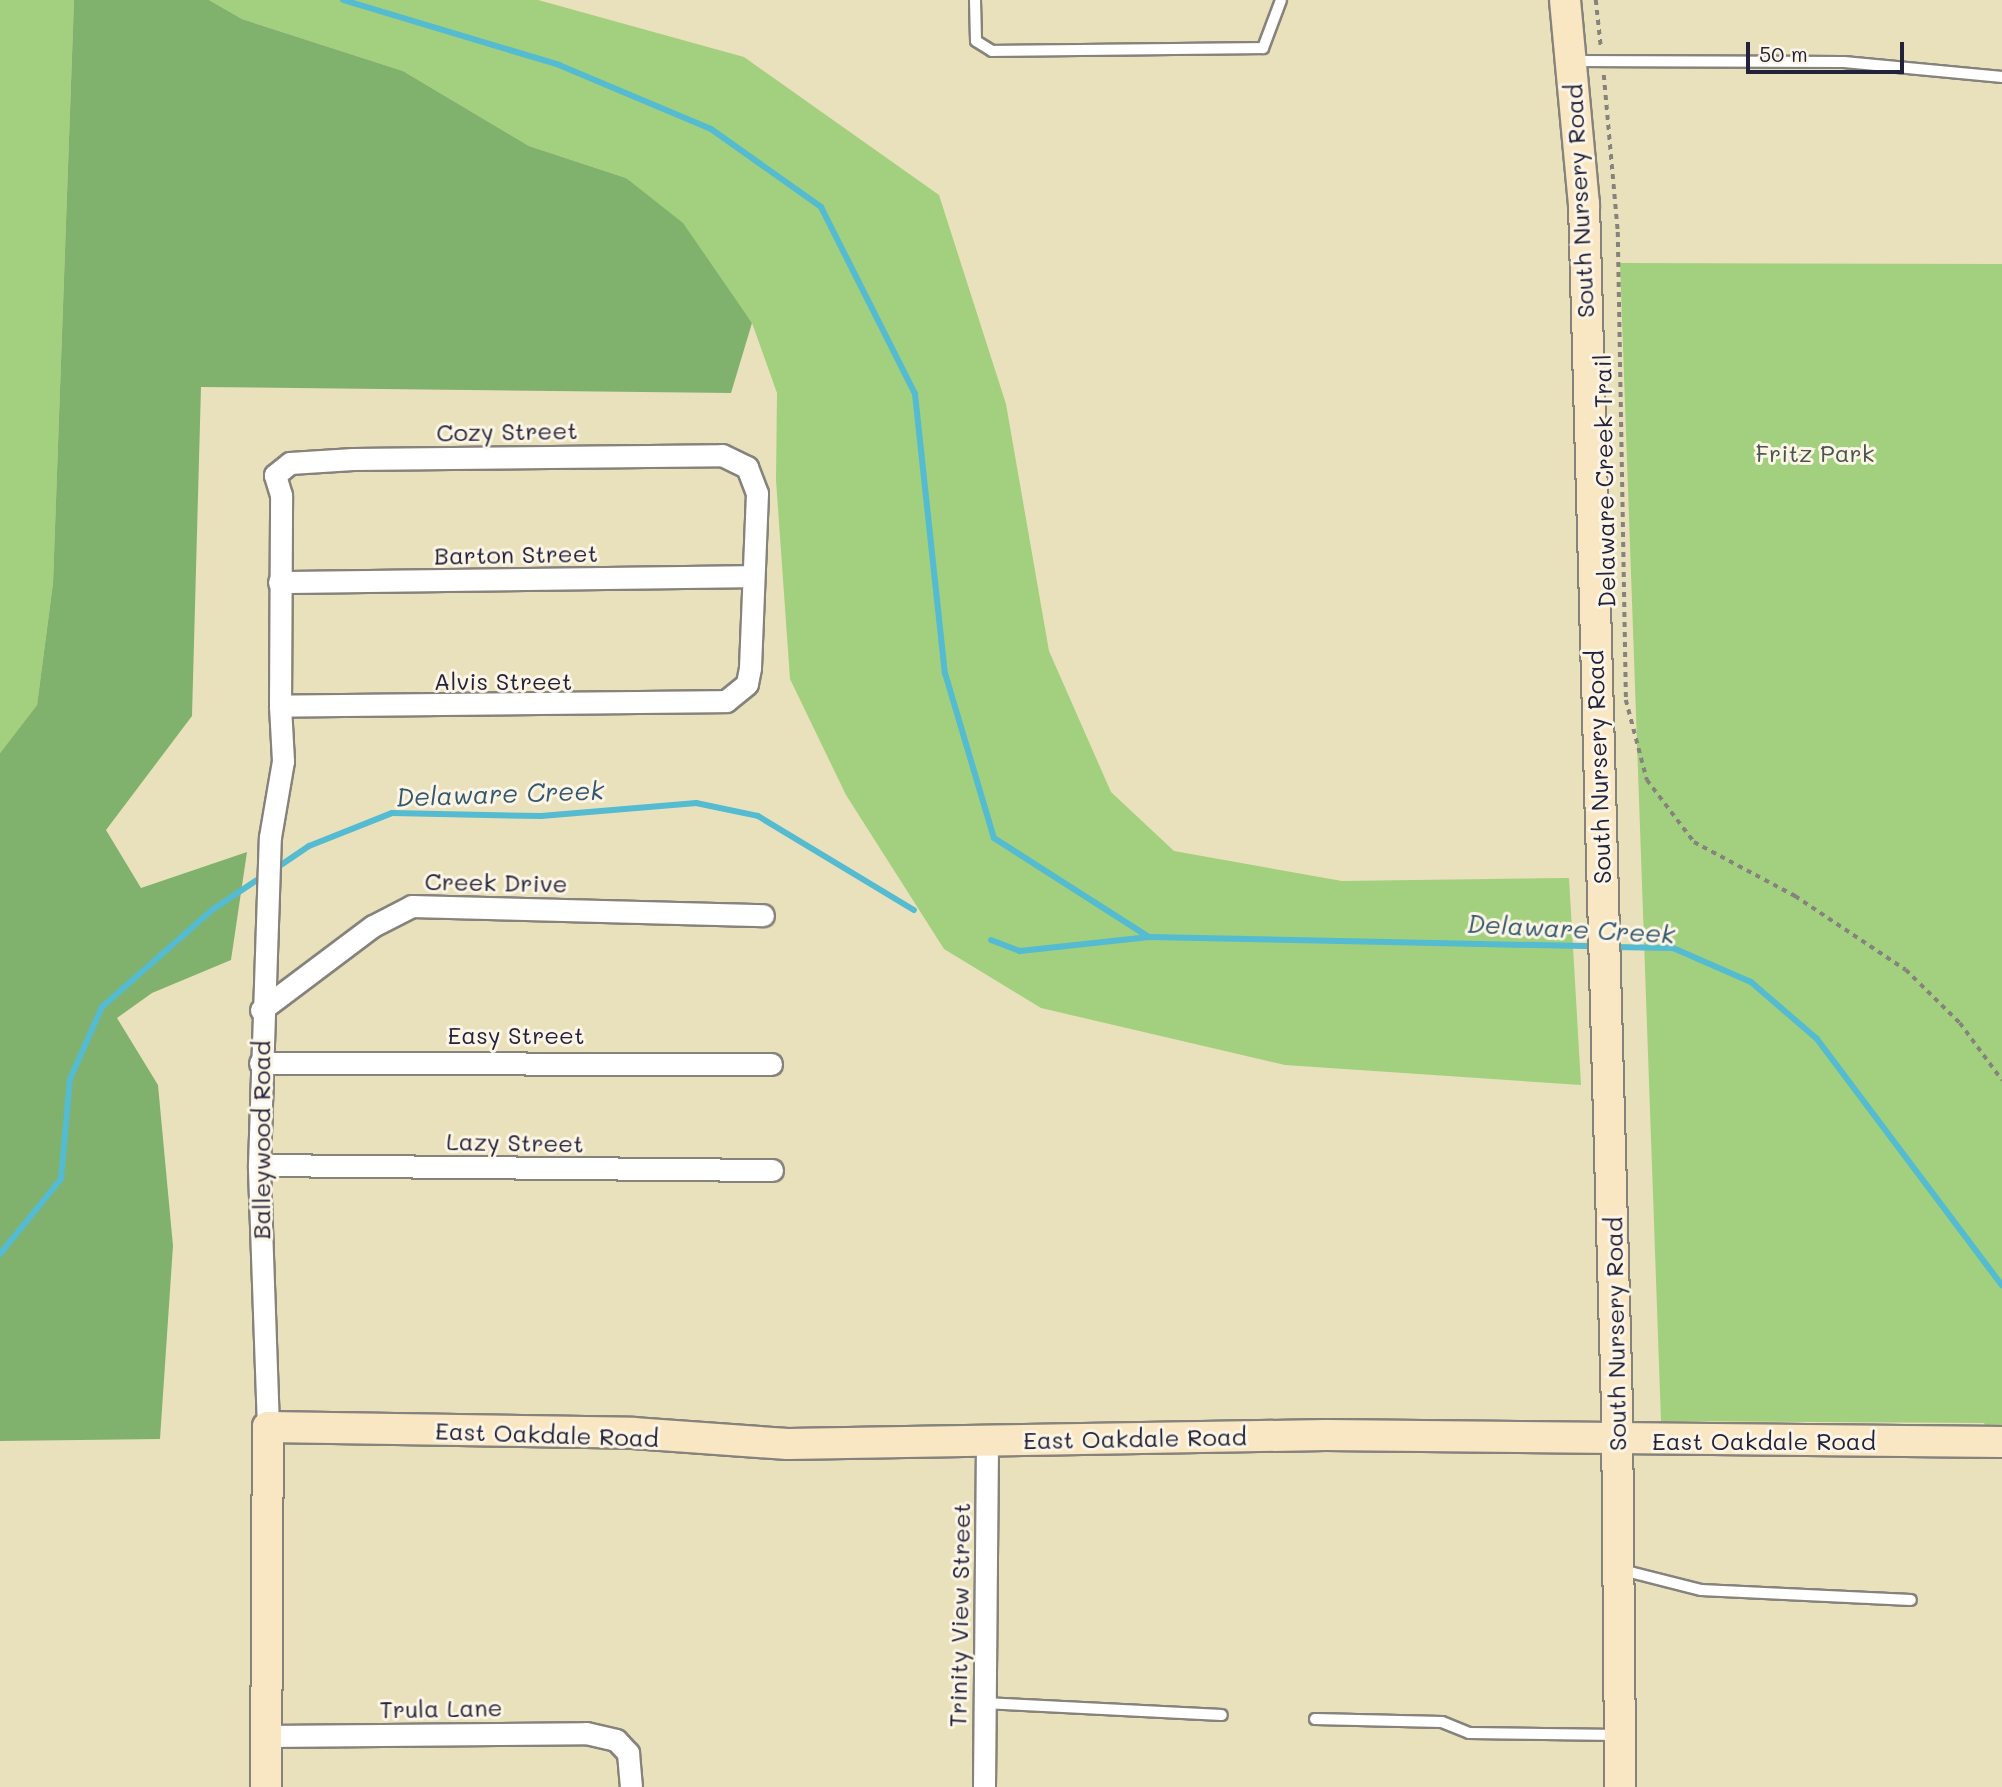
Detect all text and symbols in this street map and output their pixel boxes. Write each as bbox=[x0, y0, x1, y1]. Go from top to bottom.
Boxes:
scale bar bbox=[1750, 28, 1908, 72]
text: 50 m bbox=[1759, 40, 1808, 67]
street label: South Nursery Road bbox=[1558, 83, 1600, 319]
street label: Delaware Creek Trail bbox=[1587, 354, 1621, 608]
street label: Cozy Street bbox=[436, 415, 578, 447]
park label: Fritz Park bbox=[1756, 439, 1874, 467]
street label: Barton Street bbox=[434, 538, 598, 570]
street label: South Nursery Road bbox=[1580, 650, 1616, 884]
street label: Alvis Street bbox=[434, 667, 572, 695]
water label: Delaware Creek bbox=[395, 775, 605, 813]
street label: Creek Drive bbox=[424, 866, 568, 898]
water label: Delaware Creek bbox=[1466, 908, 1676, 950]
street label: Easy Street bbox=[448, 1021, 584, 1049]
street label: Balleywood Road bbox=[247, 1040, 275, 1240]
street label: Lazy Street bbox=[446, 1126, 584, 1158]
street label: South Nursery Road bbox=[1599, 1217, 1631, 1451]
street label: East Oakdale Road bbox=[435, 1416, 659, 1452]
street label: East Oakdale Road bbox=[1023, 1422, 1247, 1454]
street label: East Oakdale Road bbox=[1652, 1427, 1876, 1455]
street label: Trinity View Street bbox=[943, 1503, 975, 1727]
street label: Trula Lane bbox=[379, 1693, 503, 1723]

